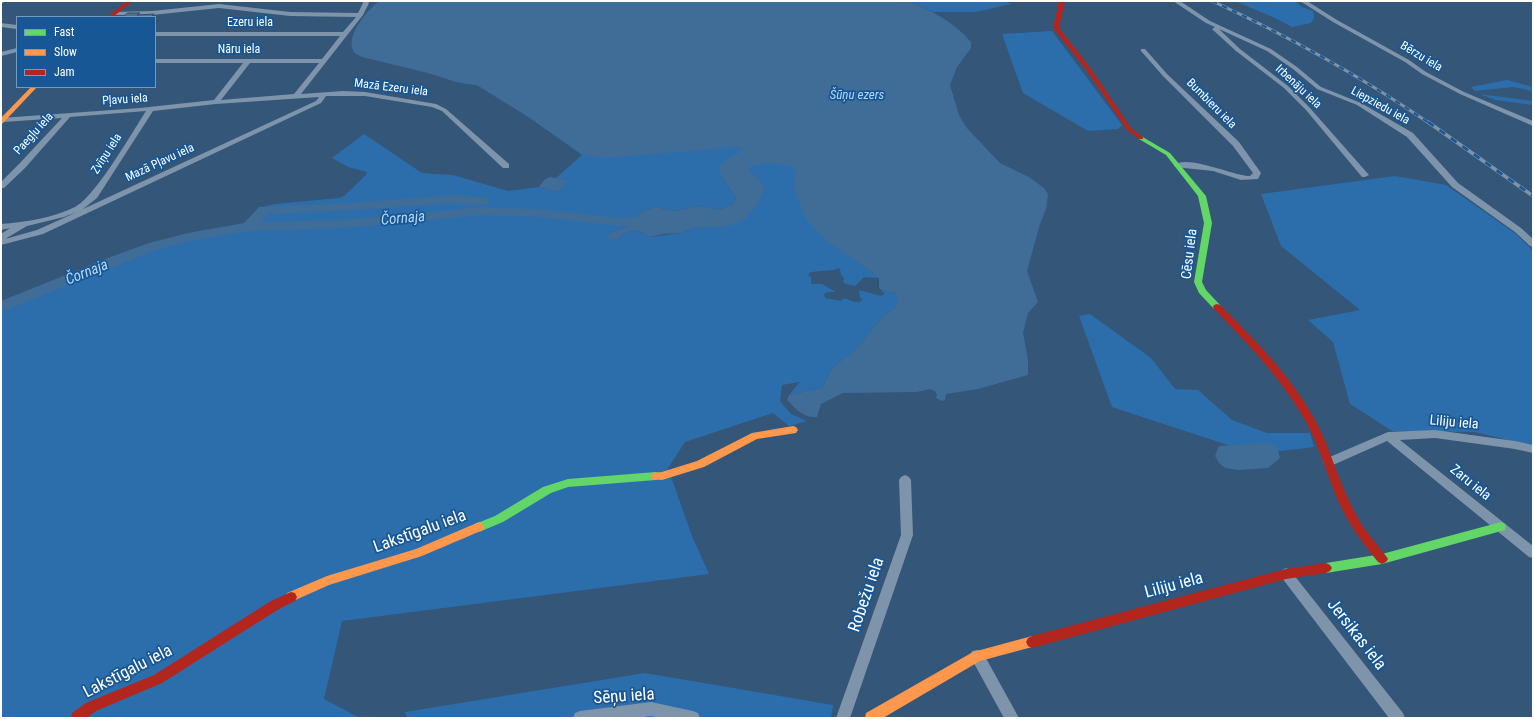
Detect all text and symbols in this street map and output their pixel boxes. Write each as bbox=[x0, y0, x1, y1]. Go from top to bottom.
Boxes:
legend bbox=[16, 16, 156, 88]
street label: Ezeru iela bbox=[227, 16, 273, 30]
text: Fast bbox=[54, 25, 74, 39]
street label: Bērzu iela bbox=[1397, 39, 1445, 75]
street label: Nāru iela bbox=[218, 43, 260, 57]
text: Slow bbox=[54, 45, 77, 59]
street label: Irbenāju iela bbox=[1272, 62, 1324, 112]
text: Jam bbox=[54, 65, 75, 79]
street label: Mazā Ezeru iela bbox=[353, 76, 429, 100]
street label: Bumbieru iela bbox=[1183, 76, 1239, 132]
street label: Liepziedu iela bbox=[1348, 84, 1412, 128]
water label: Šūņu ezers bbox=[830, 88, 884, 104]
street label: Pļavu iela bbox=[102, 91, 148, 109]
street label: Paegļu iela bbox=[11, 110, 57, 158]
street label: Zvīņu iela bbox=[89, 131, 125, 177]
street label: Mazā Pļavu iela bbox=[123, 141, 197, 185]
water label: Čornaja bbox=[380, 208, 426, 230]
street label: Cēsu iela bbox=[1179, 228, 1201, 280]
water label: Čornaja bbox=[63, 256, 111, 290]
street label: Liliju iela bbox=[1429, 412, 1479, 434]
street label: Zaru iela bbox=[1446, 461, 1494, 505]
street label: Lakstīgalu iela bbox=[371, 506, 469, 558]
street label: Robežu iela bbox=[845, 555, 889, 635]
street label: Liliju iela bbox=[1143, 568, 1205, 604]
street label: Jersikas iela bbox=[1322, 595, 1390, 675]
street label: Lakstīgalu iela bbox=[80, 641, 176, 703]
street label: Sēņu iela bbox=[593, 685, 655, 709]

